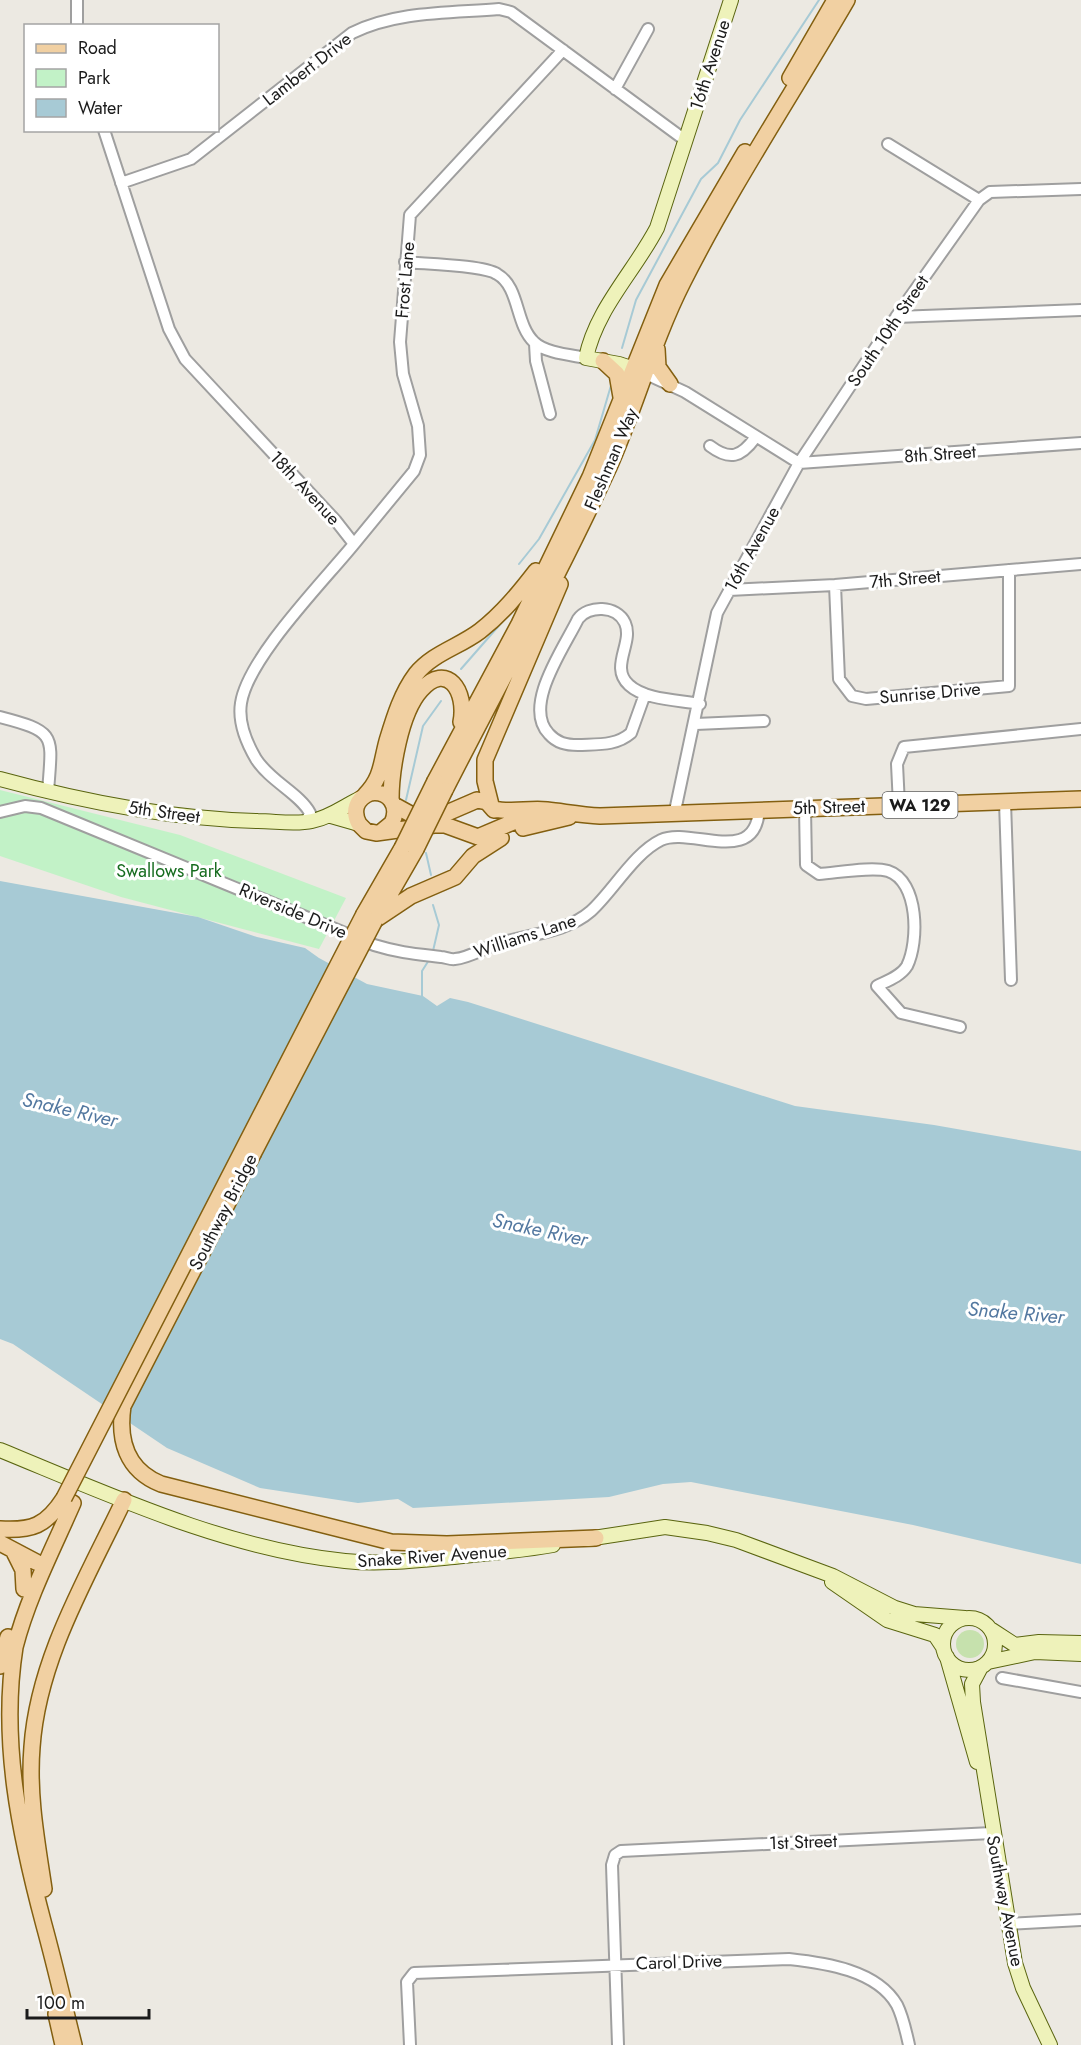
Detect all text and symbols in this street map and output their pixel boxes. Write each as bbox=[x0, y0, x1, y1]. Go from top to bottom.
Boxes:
street label: 16th Avenue bbox=[683, 16, 737, 114]
legend bbox=[24, 24, 219, 132]
street label: Lambert Drive bbox=[257, 26, 357, 112]
text: Road bbox=[78, 35, 117, 61]
text: Park bbox=[78, 65, 110, 91]
text: Water bbox=[78, 95, 123, 121]
street label: Frost Lane bbox=[389, 241, 421, 319]
street label: South 10th Street bbox=[841, 270, 935, 392]
street label: Fleshman Way bbox=[578, 404, 644, 514]
street label: 8th Street bbox=[903, 438, 977, 469]
street label: 18th Avenue bbox=[264, 445, 346, 531]
street label: 16th Avenue bbox=[718, 502, 786, 596]
street label: 7th Street bbox=[868, 563, 942, 595]
street label: Sunrise Drive bbox=[878, 676, 982, 710]
road number: WA 129 bbox=[882, 792, 958, 818]
street label: 5th Street bbox=[792, 793, 866, 821]
street label: 5th Street bbox=[126, 794, 202, 830]
park label: Swallows Park bbox=[116, 858, 222, 884]
street label: Riverside Drive bbox=[235, 877, 351, 945]
street label: Williams Lane bbox=[470, 907, 580, 965]
water label: Snake River bbox=[20, 1085, 122, 1135]
street label: Southway Bridge bbox=[182, 1149, 264, 1275]
water label: Snake River bbox=[490, 1206, 592, 1255]
water label: Snake River bbox=[966, 1294, 1067, 1332]
street label: Snake River Avenue bbox=[356, 1538, 508, 1574]
street label: 1st Street bbox=[769, 1828, 838, 1856]
street label: Southway Avenue bbox=[980, 1833, 1030, 1969]
street label: Carol Drive bbox=[635, 1948, 723, 1976]
scale bar bbox=[27, 1982, 148, 2020]
text: 100 m bbox=[36, 1990, 85, 2016]

